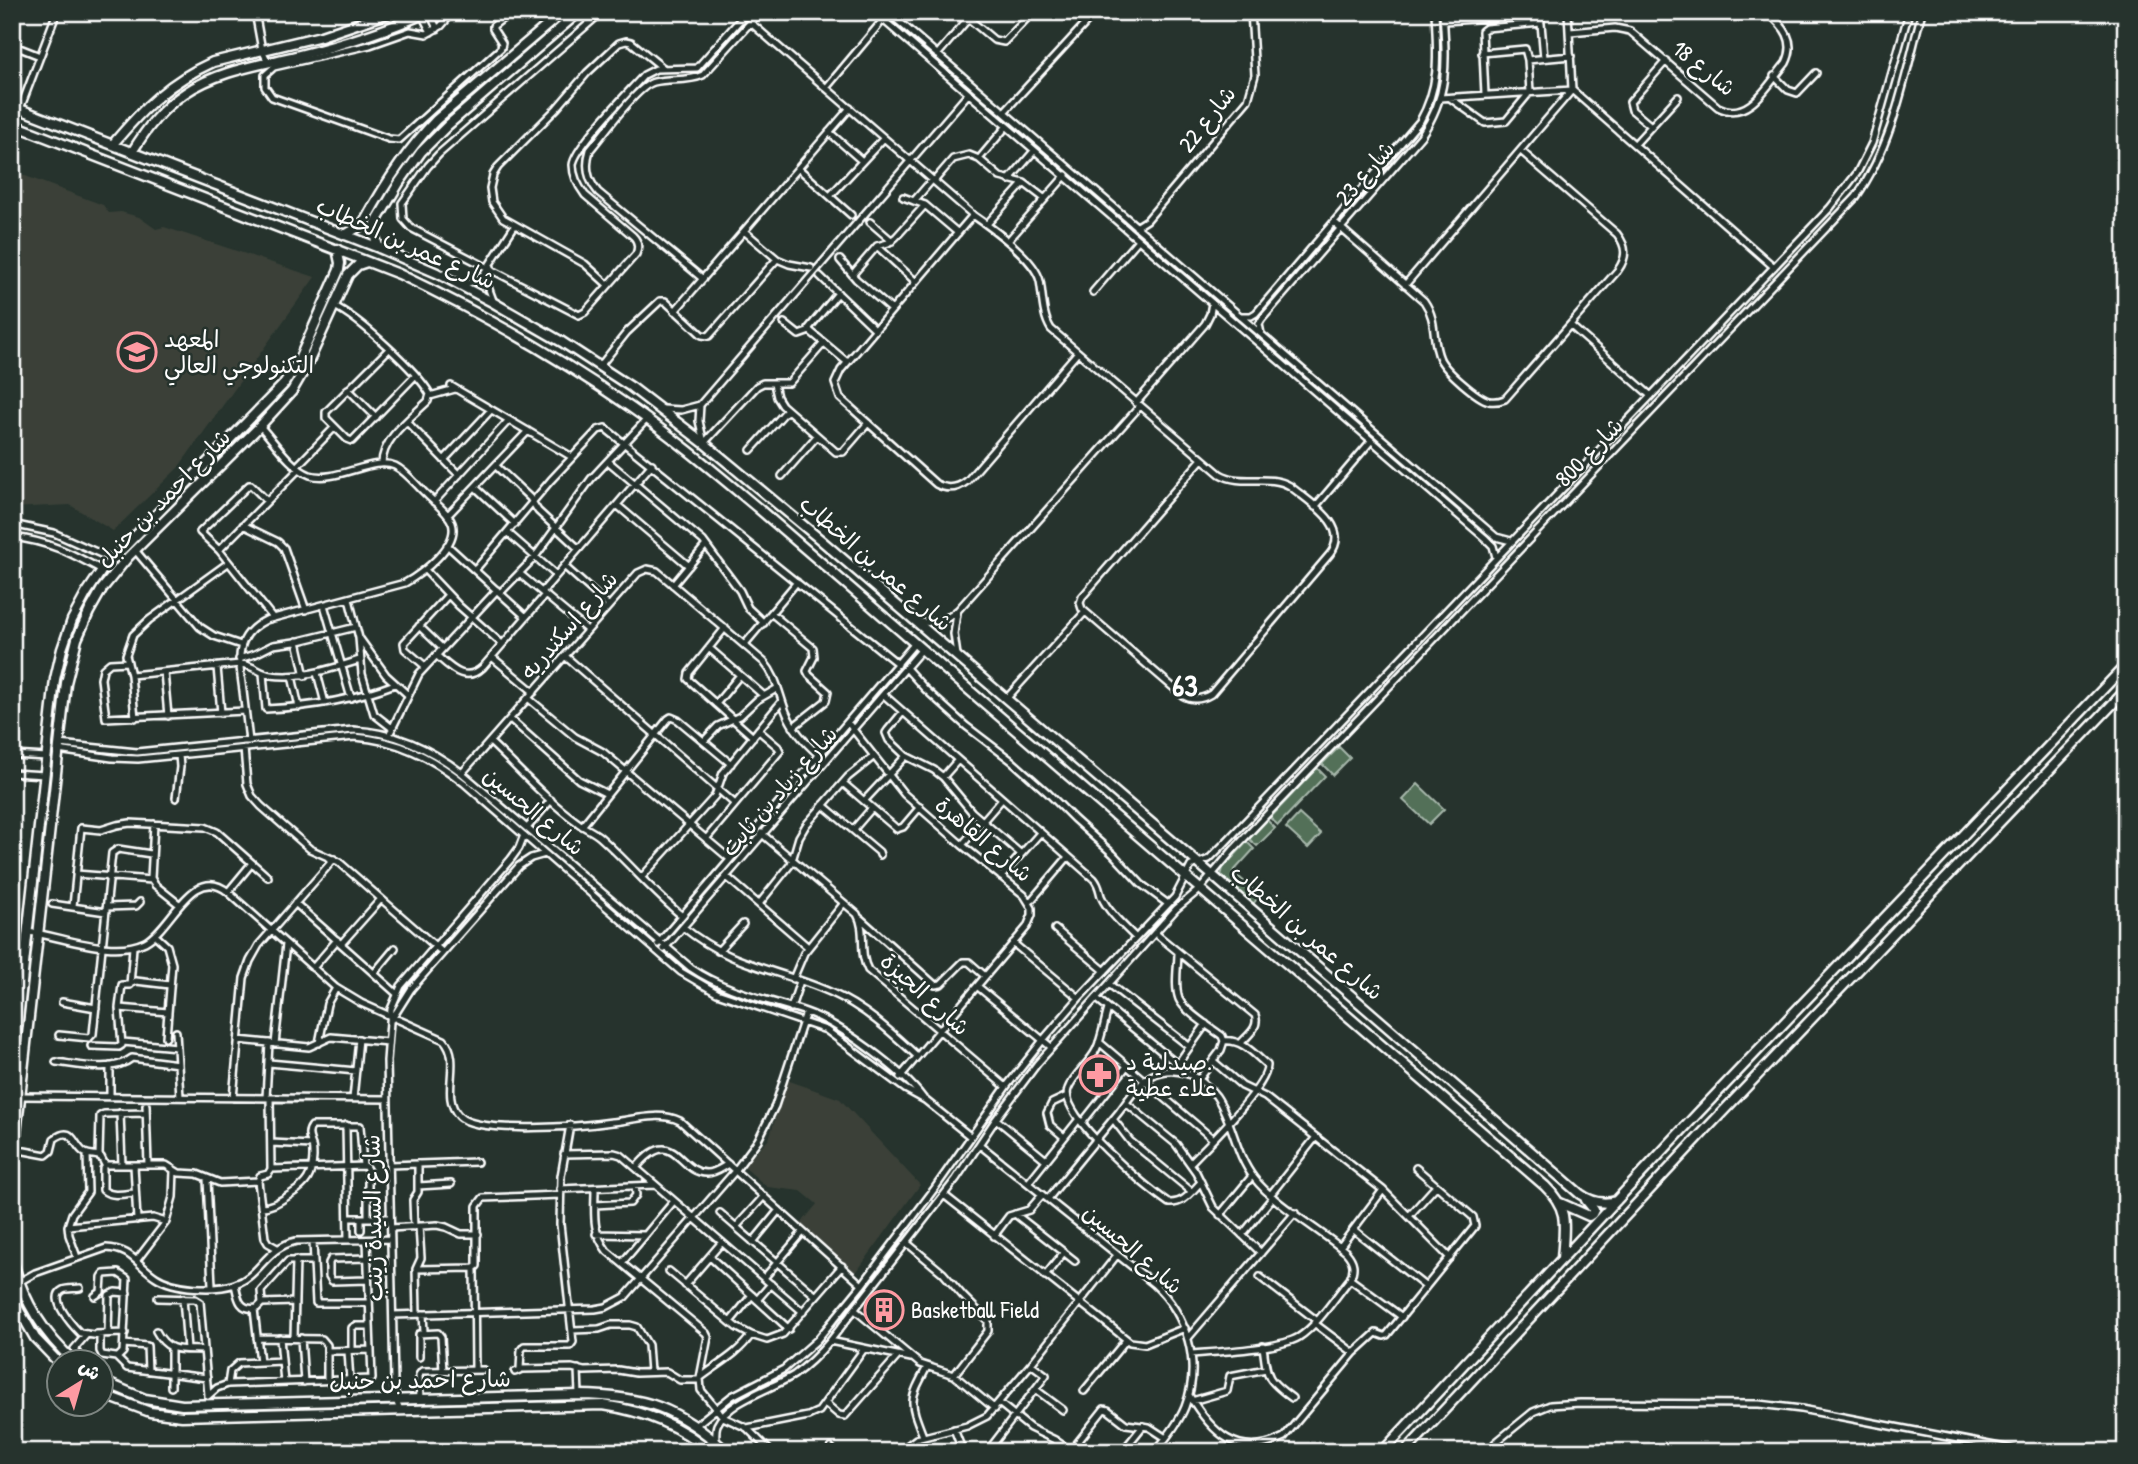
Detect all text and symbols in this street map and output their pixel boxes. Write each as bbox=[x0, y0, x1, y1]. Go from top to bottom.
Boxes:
street label: شارع 18 bbox=[1665, 32, 1743, 104]
street label: شارع 22 bbox=[1171, 79, 1243, 159]
street label: شارع 23 bbox=[1328, 134, 1402, 212]
street label: شارع عمر بن الخطاب bbox=[311, 189, 501, 297]
place label: المعهد التكنولوجي العالي bbox=[164, 323, 314, 386]
school or university icon: المعهد التكنولوجي العالي bbox=[116, 331, 158, 373]
street label: شارع 800 bbox=[1548, 410, 1630, 494]
street label: شارع احمد بن حنبل bbox=[88, 422, 238, 574]
street label: شارع عمر بن الخطاب bbox=[793, 488, 959, 638]
street label: شارع اسكندريه bbox=[513, 564, 625, 686]
district label: 63 bbox=[1172, 665, 1198, 705]
street label: شارع زياد بن ثابت bbox=[713, 719, 845, 863]
street label: شارع الحسين bbox=[476, 759, 592, 863]
street label: شارع القاهرة bbox=[928, 789, 1040, 889]
street label: شارع عمر بن الخطاب bbox=[1224, 857, 1390, 1007]
street label: شارع الجيزة bbox=[873, 945, 977, 1043]
place label: صيدلية د. علاء عطية bbox=[1126, 1046, 1217, 1103]
pharmacy icon: صيدلية د. علاء عطية bbox=[1078, 1054, 1120, 1096]
street label: شارع السيدة زينب bbox=[356, 1134, 390, 1302]
street label: شارع الحسين bbox=[1076, 1196, 1190, 1302]
building icon: Basketball Field bbox=[863, 1289, 905, 1331]
place label: Basketball Field bbox=[911, 1294, 1039, 1325]
north arrow bbox=[46, 1348, 116, 1418]
text: ش bbox=[74, 1353, 106, 1386]
street label: شارع احمد بن حنبل bbox=[329, 1362, 511, 1398]

